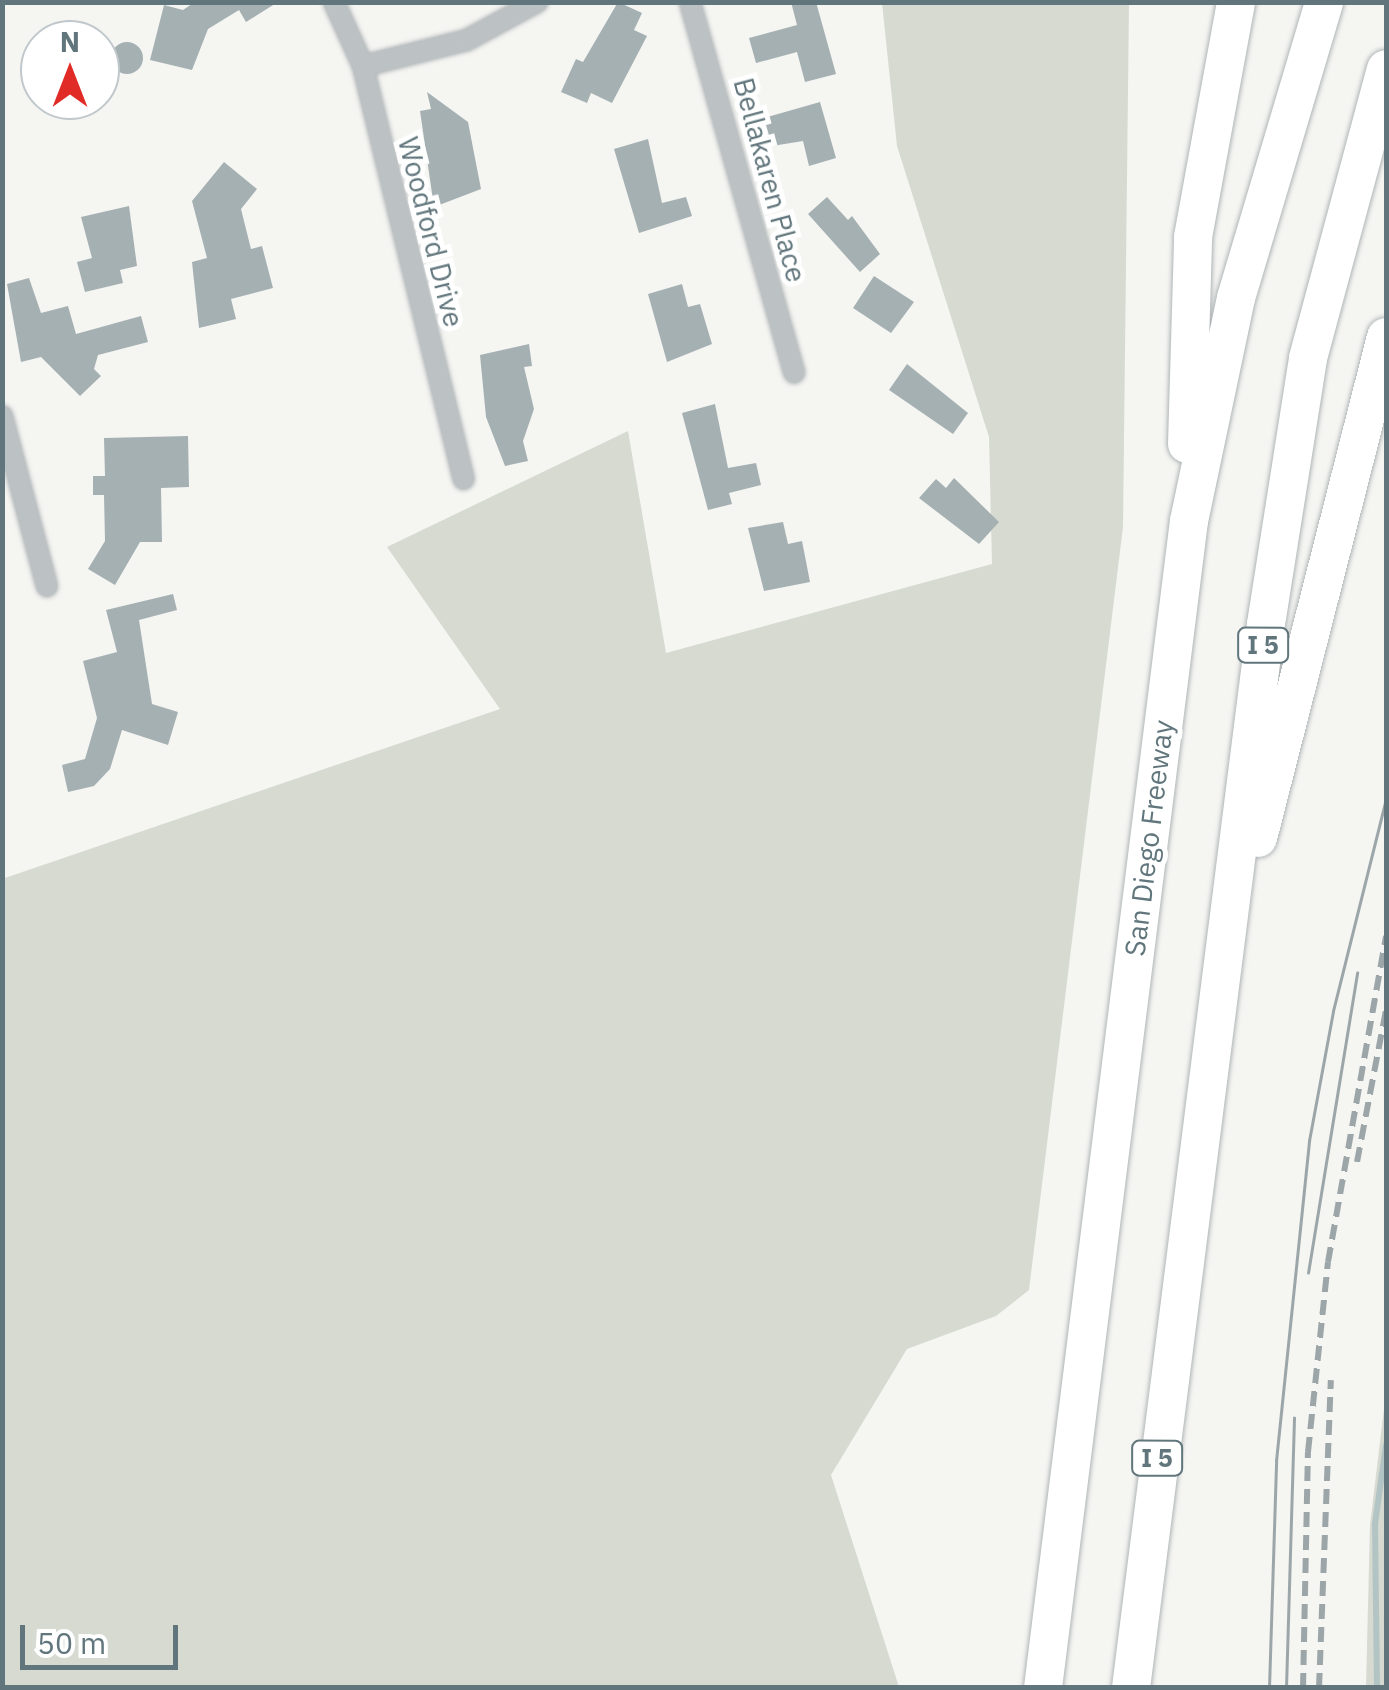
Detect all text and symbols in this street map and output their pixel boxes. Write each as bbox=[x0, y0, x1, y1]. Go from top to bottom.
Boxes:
north arrow bbox=[20, 20, 120, 120]
text: N bbox=[60, 23, 80, 60]
street label: Bellakaren Place bbox=[727, 74, 813, 286]
street label: Woodford Drive bbox=[391, 133, 471, 331]
road number: I 5 bbox=[1236, 625, 1290, 665]
street label: San Diego Freeway bbox=[1118, 718, 1180, 958]
road number: I 5 bbox=[1130, 1438, 1184, 1478]
scale bar bbox=[25, 1605, 182, 1667]
text: 50 m bbox=[37, 1623, 106, 1662]

